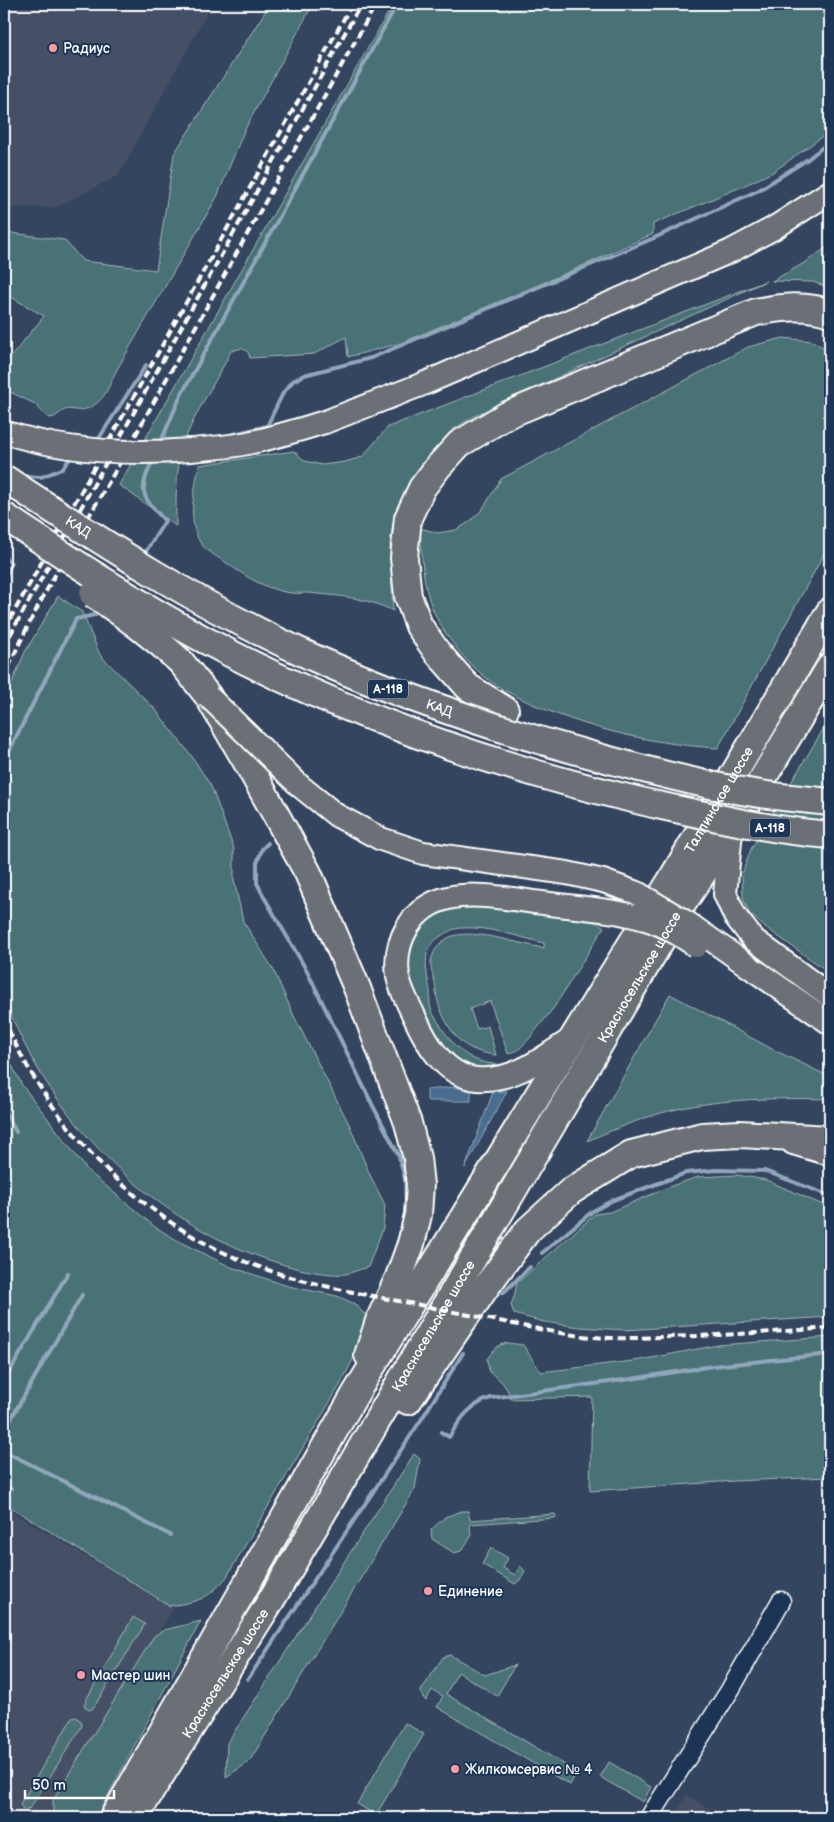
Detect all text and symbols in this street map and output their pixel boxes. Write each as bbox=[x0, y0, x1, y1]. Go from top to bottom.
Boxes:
place label: Радиус bbox=[63, 40, 110, 57]
marker: Радиус bbox=[47, 42, 59, 54]
street label: КАД bbox=[62, 512, 95, 541]
road number: А-118 bbox=[368, 680, 408, 699]
street label: КАД bbox=[424, 695, 455, 720]
street label: Таллинское шоссе bbox=[681, 743, 757, 856]
road number: А-118 bbox=[750, 818, 790, 838]
street label: Красносельское шоссе bbox=[594, 908, 685, 1046]
street label: Красносельское шоссе bbox=[388, 1257, 479, 1395]
place label: Единение bbox=[438, 1583, 503, 1600]
marker: Единение bbox=[422, 1585, 434, 1597]
street label: Красносельское шоссе bbox=[178, 1605, 272, 1741]
place label: Мастер шин bbox=[91, 1667, 170, 1684]
marker: Мастер шин bbox=[75, 1669, 87, 1681]
place label: Жилкомсервис № 4 bbox=[465, 1761, 593, 1778]
marker: Жилкомсервис № 4 bbox=[449, 1763, 461, 1775]
scale bar bbox=[25, 1767, 114, 1799]
text: 50 m bbox=[32, 1776, 66, 1795]

